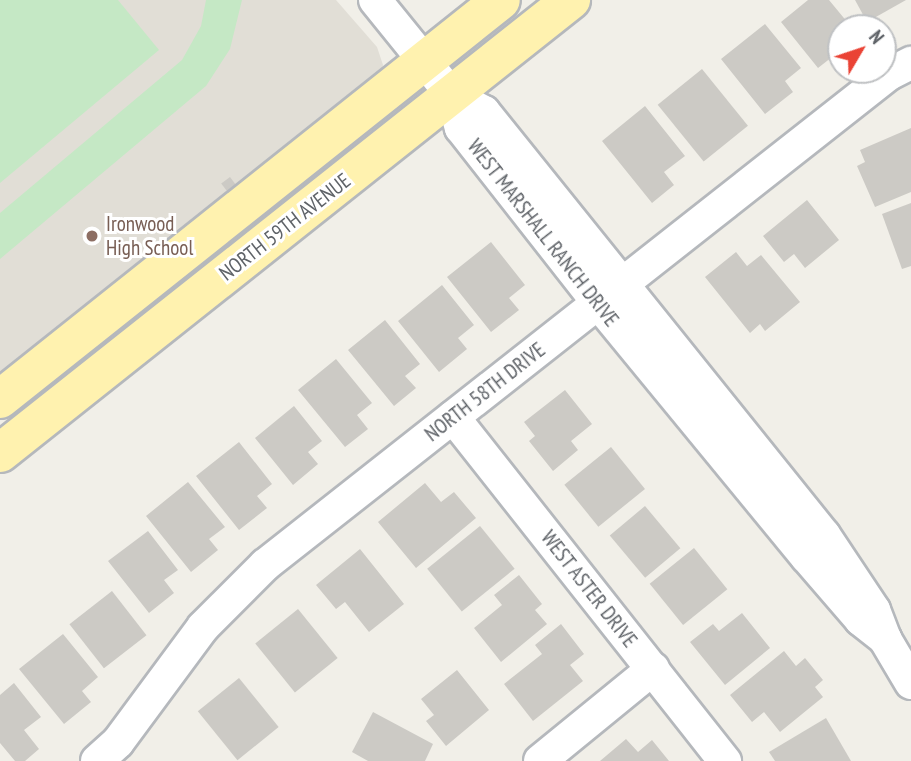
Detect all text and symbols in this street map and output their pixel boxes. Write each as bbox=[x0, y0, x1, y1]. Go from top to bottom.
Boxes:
north arrow bbox=[827, 14, 897, 84]
text: N bbox=[864, 25, 889, 49]
street label: WEST MARSHALL RANCH DRIVE bbox=[462, 134, 624, 332]
street label: NORTH 59TH AVENUE bbox=[214, 168, 356, 286]
place label: Ironwood High School bbox=[106, 211, 193, 261]
marker: Ironwood High School bbox=[84, 228, 100, 244]
street label: NORTH 58TH DRIVE bbox=[420, 337, 550, 447]
street label: WEST ASTER DRIVE bbox=[535, 525, 643, 653]

